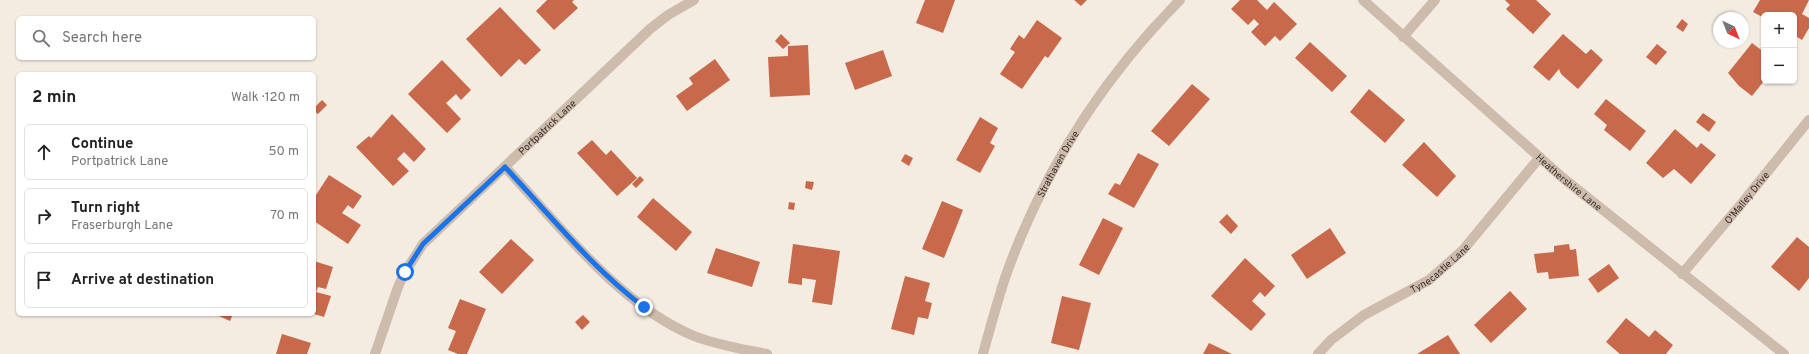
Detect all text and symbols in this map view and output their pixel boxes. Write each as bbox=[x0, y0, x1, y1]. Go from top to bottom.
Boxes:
north arrow bbox=[1713, 12, 1749, 48]
map controls bbox=[1761, 12, 1797, 84]
button: + bbox=[1761, 12, 1797, 48]
search box bbox=[16, 16, 316, 60]
icon: search bbox=[30, 27, 52, 49]
text: Search here bbox=[62, 29, 142, 48]
button: − bbox=[1761, 48, 1797, 84]
text: 2 min bbox=[32, 87, 76, 109]
text: Walk · 120 m bbox=[231, 90, 300, 106]
street label: Portpatrick Lane bbox=[516, 98, 579, 158]
street label: Strathaven Drive bbox=[1035, 129, 1083, 200]
text: Continue bbox=[71, 135, 133, 154]
icon: ahead bbox=[33, 141, 55, 163]
text: 50 m bbox=[269, 144, 299, 160]
street label: Heathershire Lane bbox=[1532, 152, 1604, 215]
text: Portpatrick Lane bbox=[71, 154, 168, 170]
street label: O'Malley Drive bbox=[1722, 169, 1773, 227]
text: Turn right bbox=[71, 199, 140, 218]
icon: right bbox=[33, 205, 55, 227]
text: 70 m bbox=[270, 208, 299, 224]
text: Fraserburgh Lane bbox=[71, 218, 173, 234]
street label: Tynecastle Lane bbox=[1408, 242, 1474, 297]
route start bbox=[396, 263, 414, 281]
icon: arrive bbox=[33, 269, 55, 291]
text: Arrive at destination bbox=[71, 271, 214, 290]
route end bbox=[635, 298, 653, 316]

